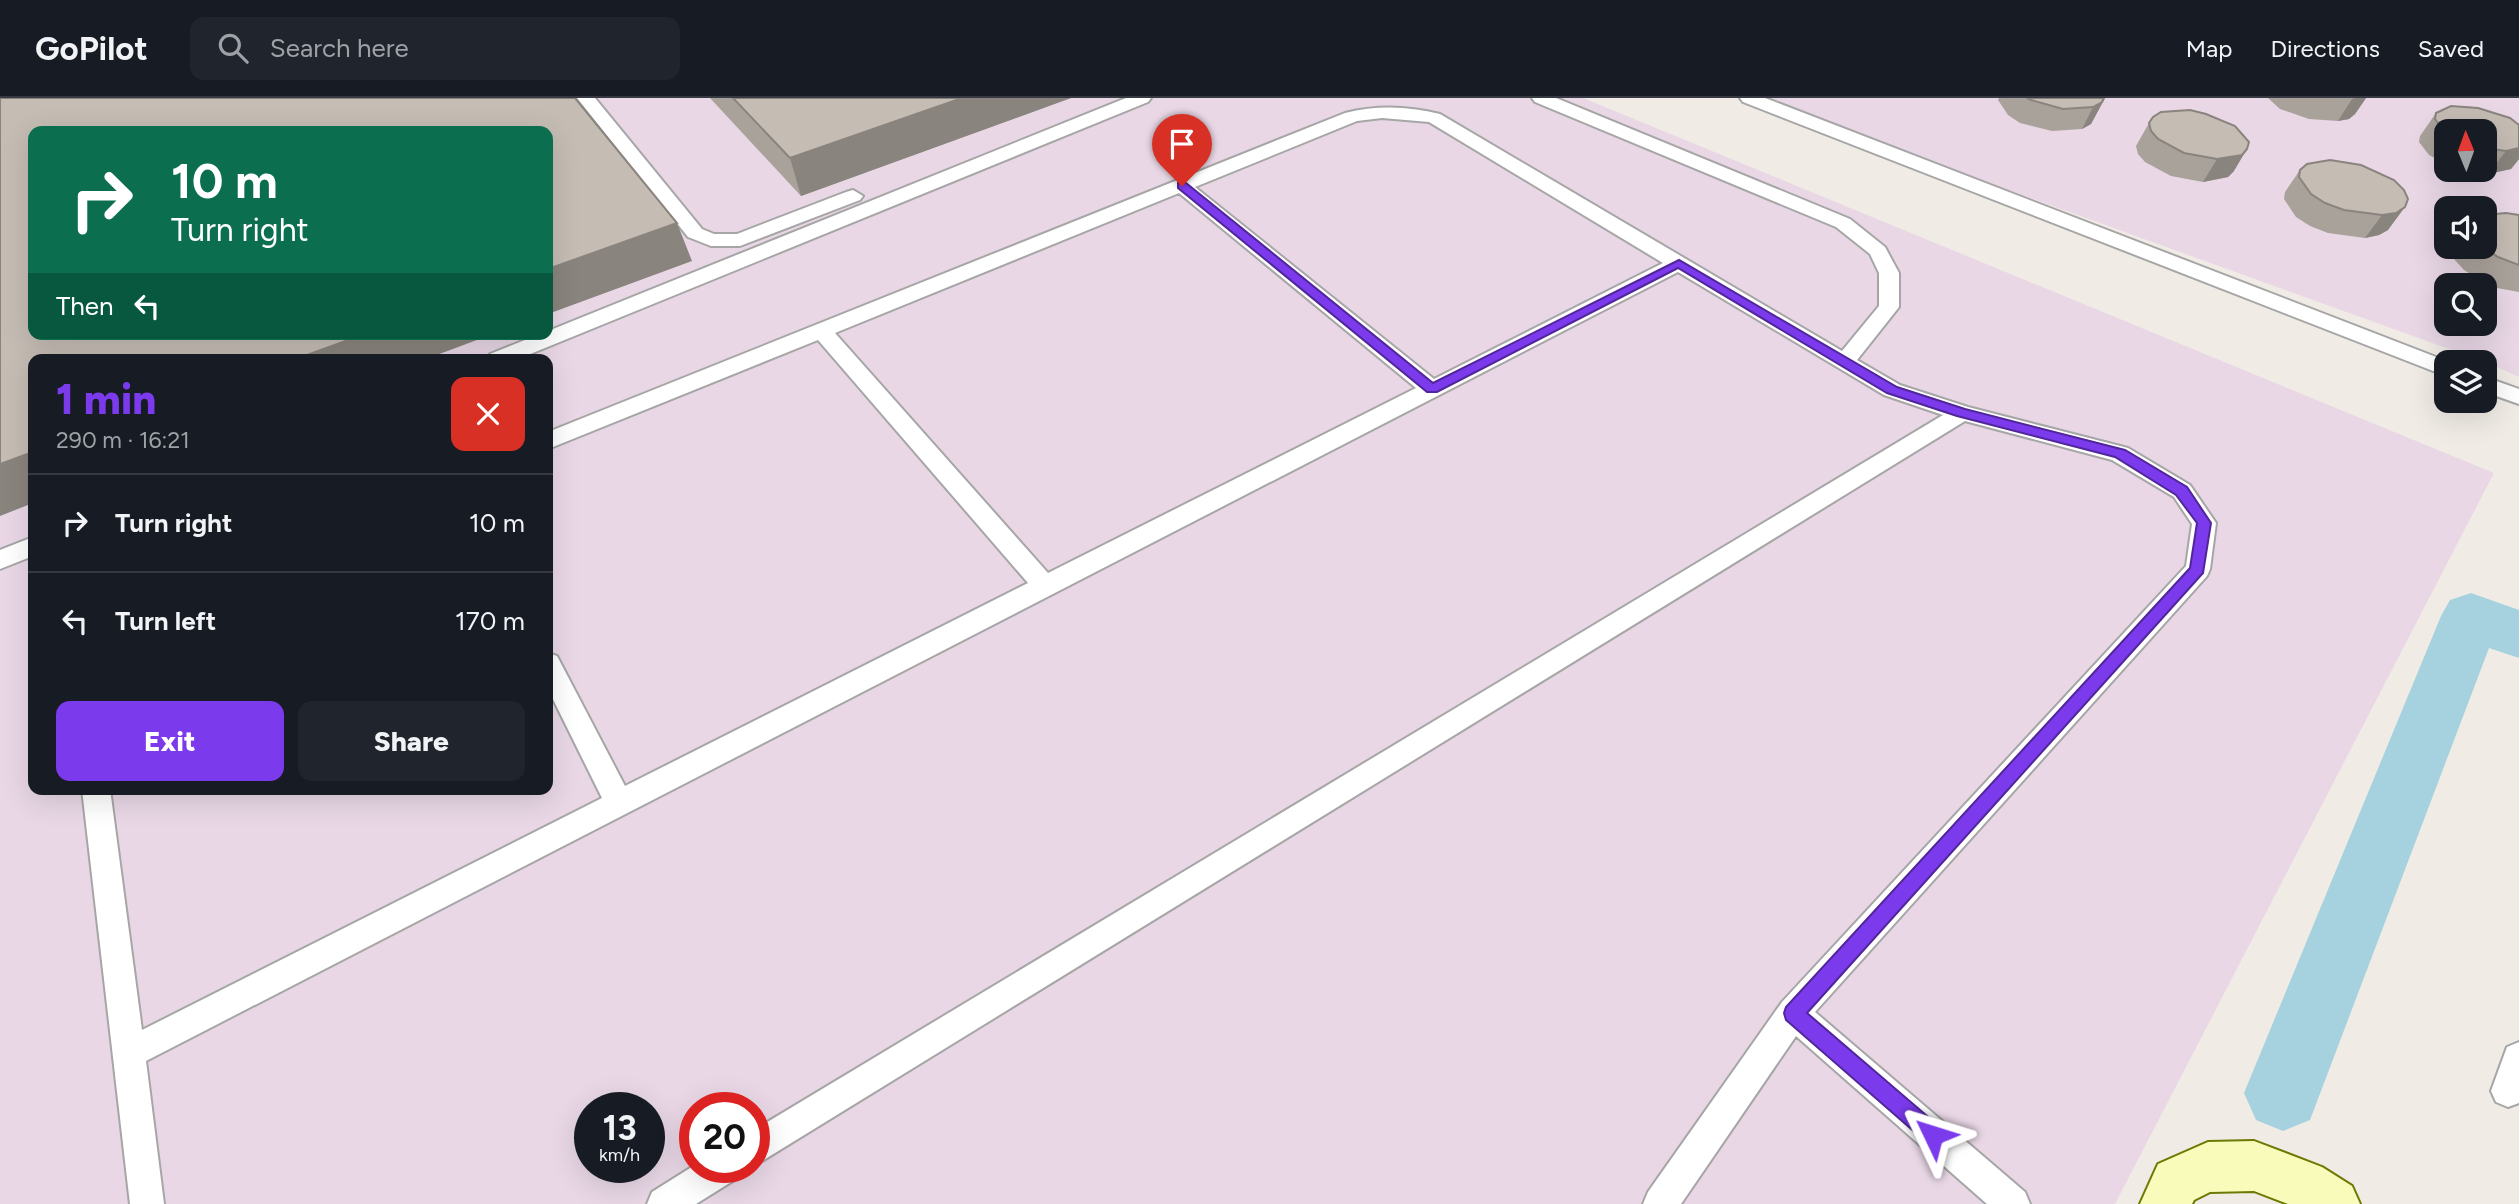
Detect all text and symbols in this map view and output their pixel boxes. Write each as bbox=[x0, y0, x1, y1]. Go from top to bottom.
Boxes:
search box bbox=[190, 17, 680, 80]
text: GoPilot bbox=[35, 29, 148, 68]
icon: search bbox=[214, 29, 252, 67]
text: Search here bbox=[270, 32, 409, 64]
text: Map bbox=[2186, 34, 2232, 63]
text: Directions bbox=[2270, 34, 2380, 63]
text: Saved bbox=[2418, 34, 2484, 63]
pin bbox=[1152, 114, 1212, 186]
north arrow bbox=[2434, 119, 2497, 182]
map controls bbox=[2434, 119, 2497, 413]
icon: arrive bbox=[1163, 125, 1201, 163]
text: 10 m bbox=[171, 151, 278, 210]
icon: right bbox=[56, 154, 147, 245]
button: sound bbox=[2434, 196, 2497, 259]
text: Turn right bbox=[171, 211, 309, 249]
button: search bbox=[2434, 273, 2497, 336]
icon: left bbox=[128, 287, 166, 325]
text: Then bbox=[56, 290, 114, 322]
button: layers bbox=[2434, 350, 2497, 413]
text: 1 min bbox=[56, 374, 156, 425]
button: close bbox=[451, 377, 525, 451]
text: 290 m · 16:21 bbox=[56, 426, 190, 454]
icon: right bbox=[56, 504, 94, 542]
text: Turn right bbox=[115, 507, 232, 539]
text: 10 m bbox=[469, 507, 525, 539]
icon: left bbox=[56, 602, 94, 640]
text: Turn left bbox=[115, 605, 216, 637]
text: 170 m bbox=[455, 605, 525, 637]
button: Exit bbox=[56, 701, 284, 781]
button: Share bbox=[298, 701, 525, 781]
speed limit sign: 20 bbox=[679, 1092, 770, 1183]
position arrow bbox=[1896, 1098, 1970, 1172]
text: 13 bbox=[602, 1107, 637, 1149]
text: km/h bbox=[599, 1144, 640, 1166]

